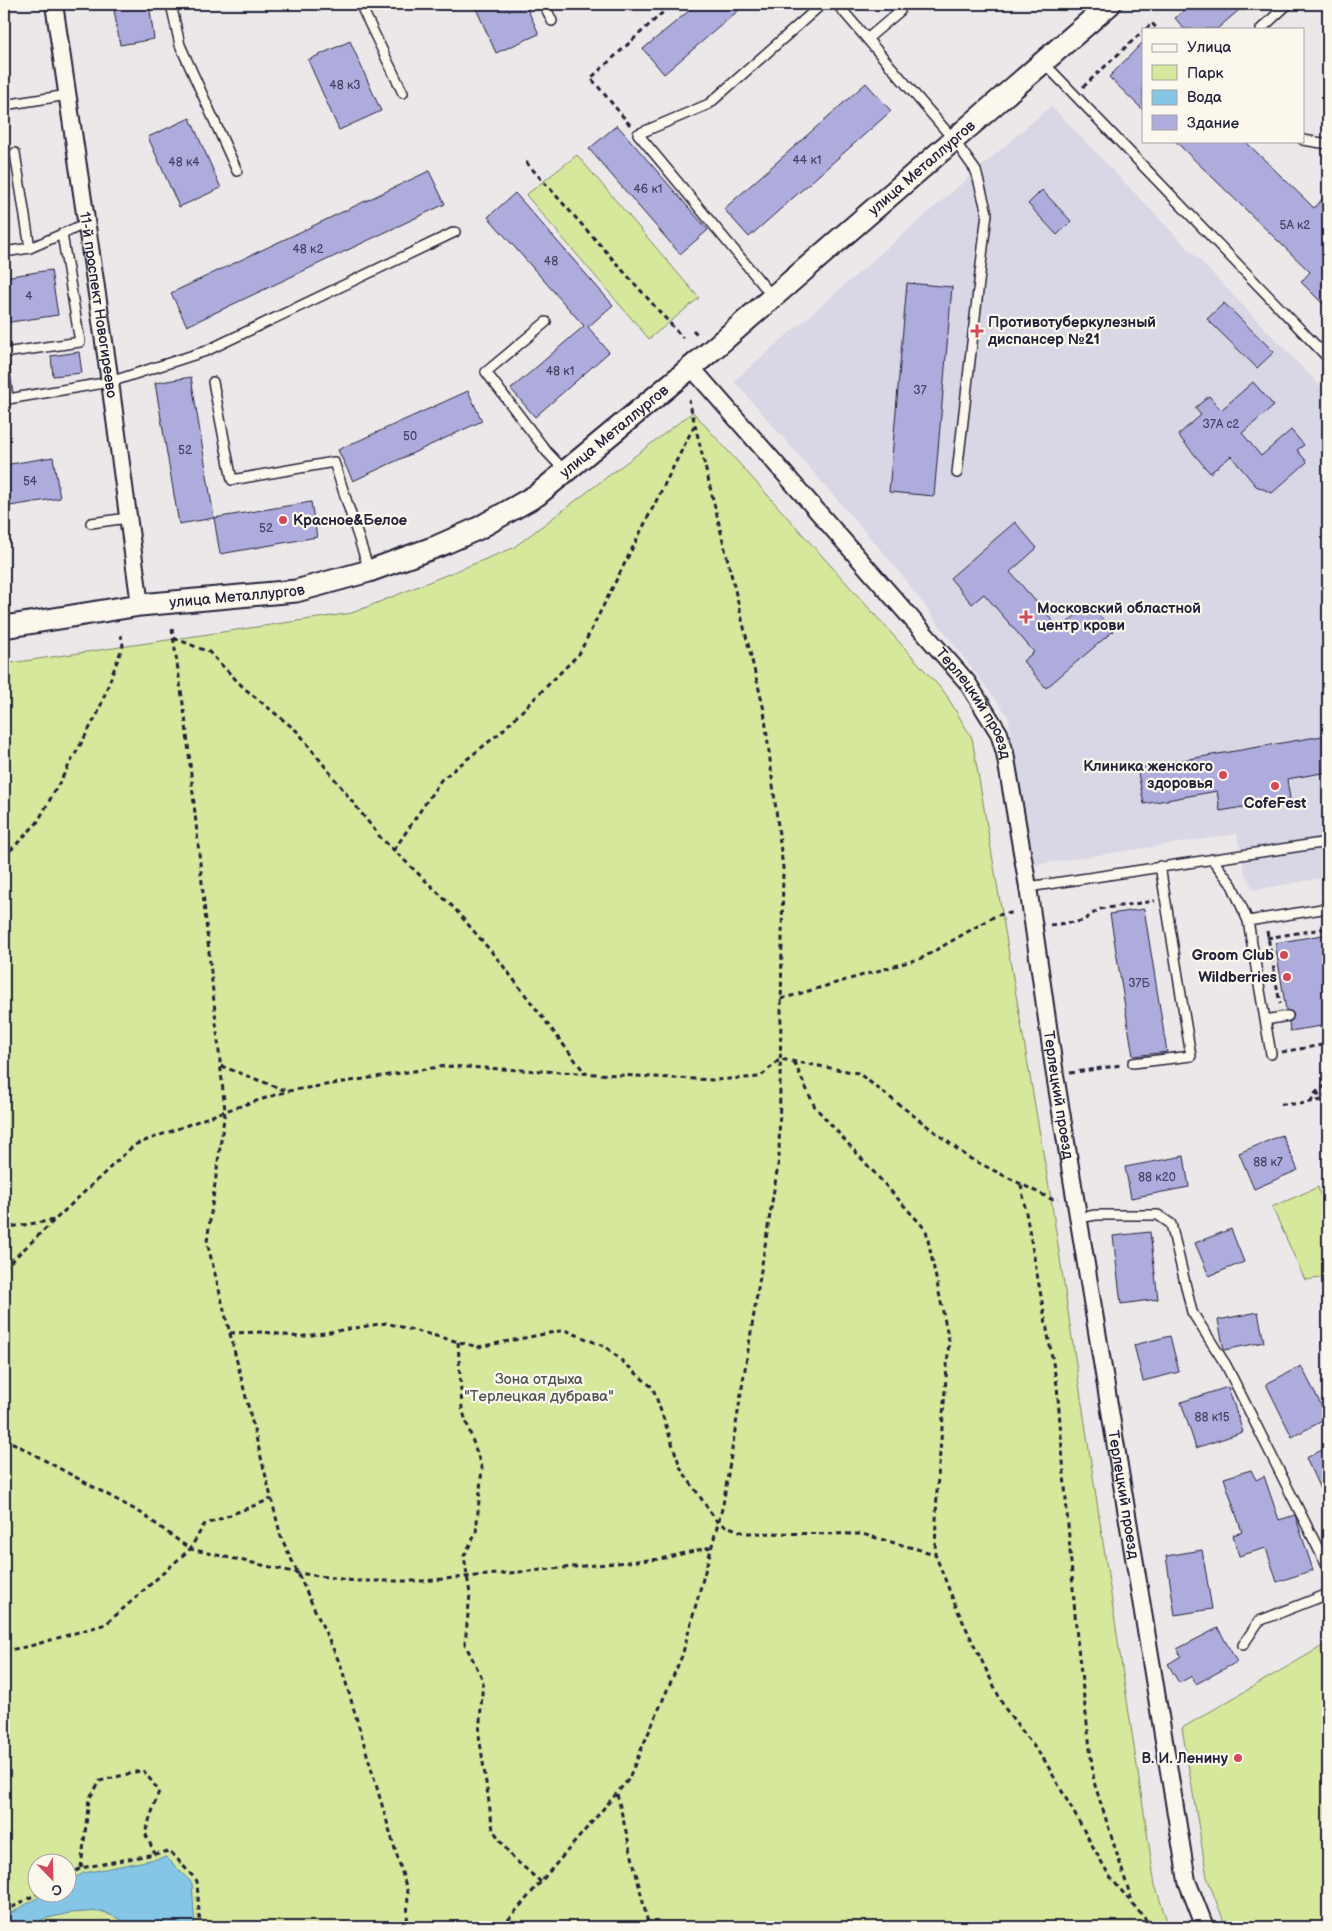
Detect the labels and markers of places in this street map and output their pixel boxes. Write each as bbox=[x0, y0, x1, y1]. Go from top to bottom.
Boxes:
place label: Противотуберкулезный диспансер №21 bbox=[987, 313, 1156, 349]
marker: Противотуберкулезный диспансер №21 bbox=[970, 324, 984, 338]
place label: Красное&Белое bbox=[293, 511, 407, 530]
marker: Красное&Белое bbox=[277, 514, 289, 526]
place label: Московский областной центр крови bbox=[1037, 599, 1201, 635]
marker: Московский областной центр крови bbox=[1019, 610, 1033, 624]
place label: Клиника женского здоровья bbox=[1083, 757, 1213, 793]
marker: Клиника женского здоровья bbox=[1217, 769, 1229, 781]
marker: CofeFest bbox=[1269, 780, 1281, 792]
place label: CofeFest bbox=[1244, 794, 1306, 813]
place label: Groom Club bbox=[1192, 946, 1274, 965]
marker: Groom Club bbox=[1278, 949, 1290, 961]
place label: Wildberries bbox=[1198, 968, 1277, 987]
marker: Wildberries bbox=[1281, 971, 1293, 983]
place label: В. И. Ленину bbox=[1141, 1749, 1229, 1768]
marker: В. И. Ленину bbox=[1232, 1752, 1244, 1764]

